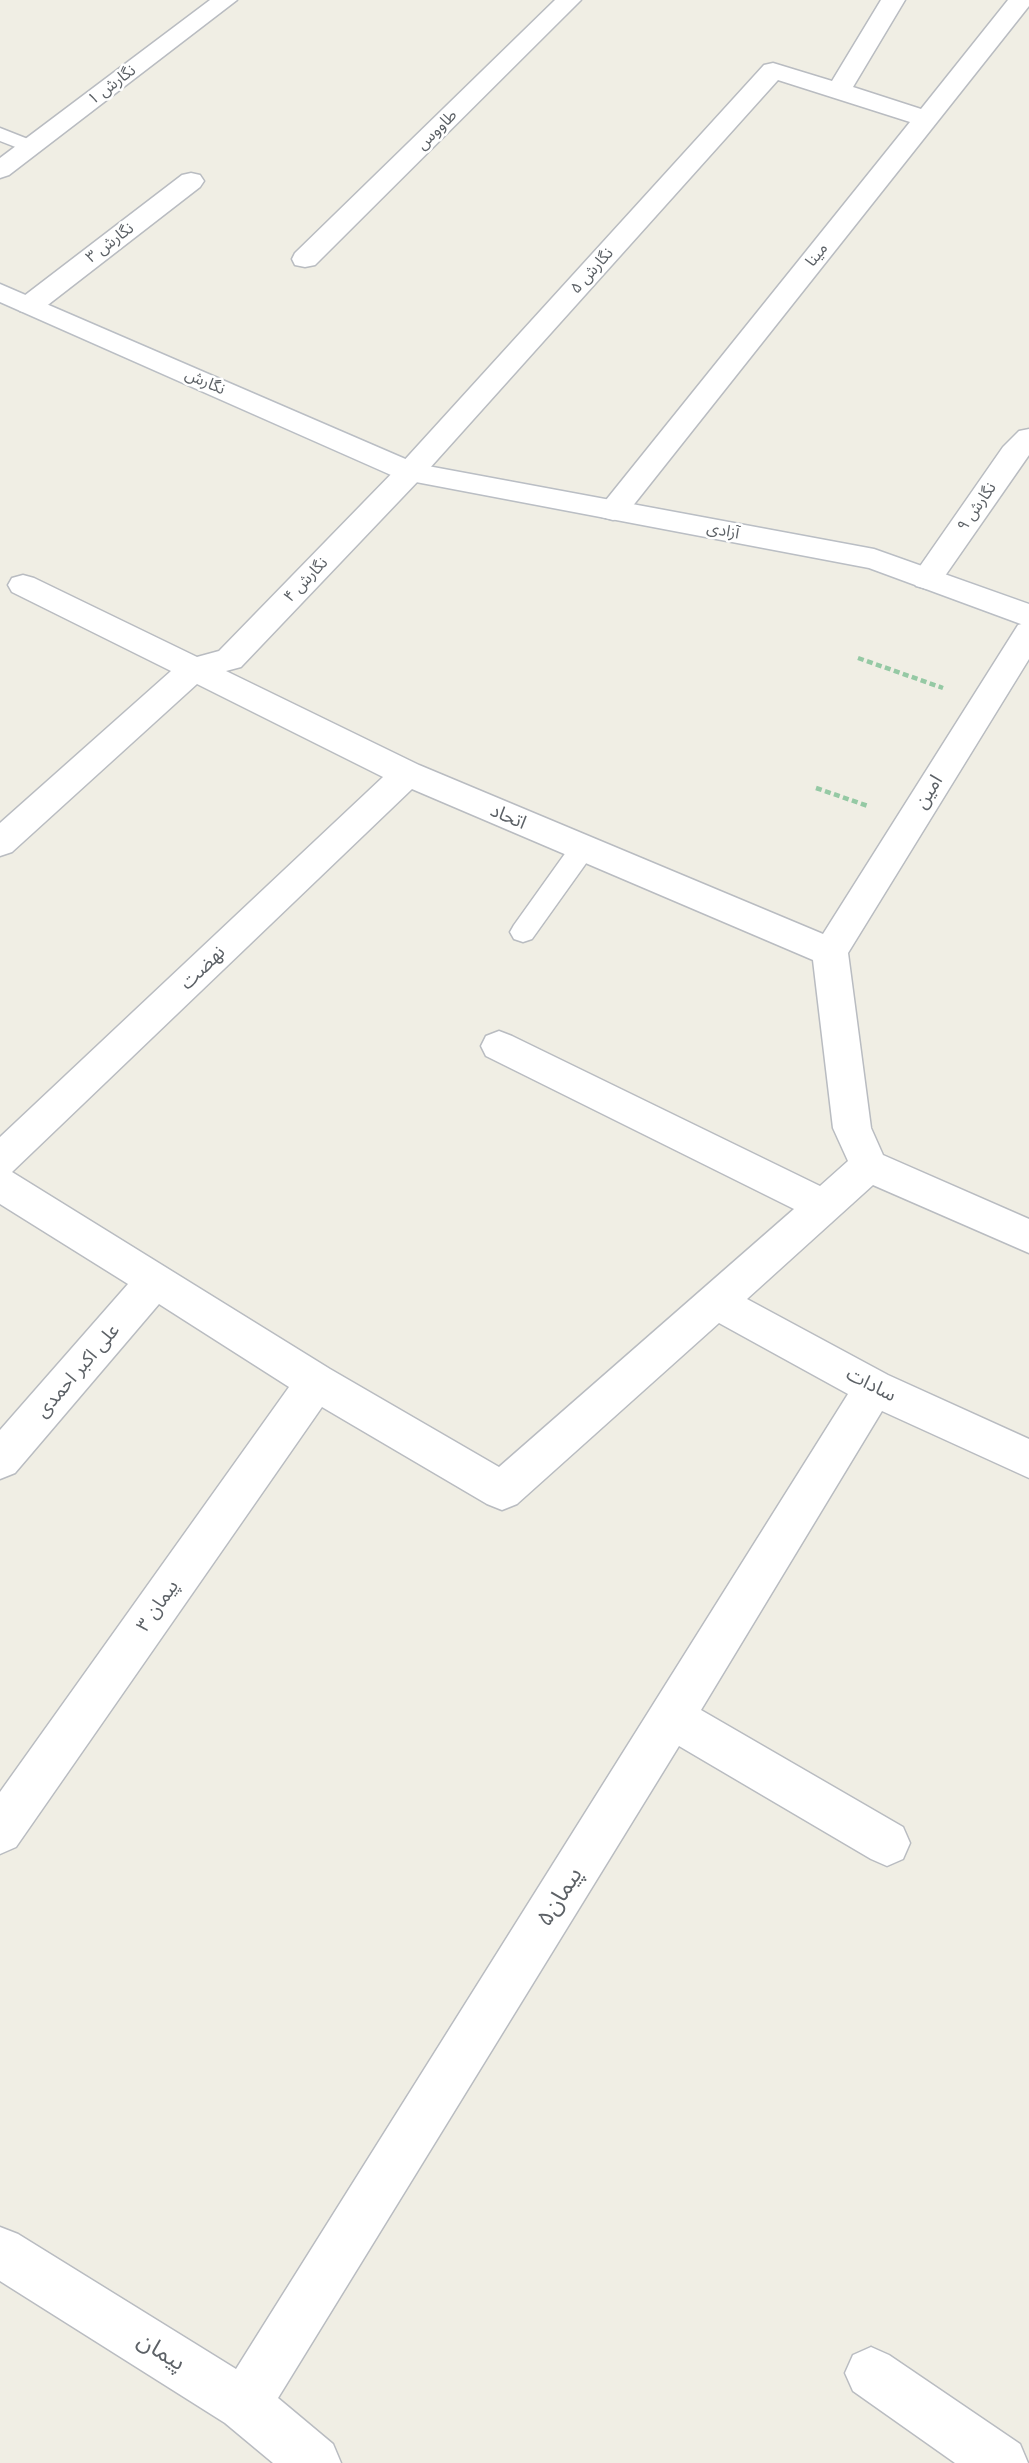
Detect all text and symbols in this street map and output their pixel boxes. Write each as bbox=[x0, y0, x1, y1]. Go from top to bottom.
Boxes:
street label: نگارش ۱ bbox=[84, 61, 140, 109]
street label: طاووس bbox=[413, 106, 461, 154]
street label: نگارش ۳ bbox=[82, 219, 138, 267]
street label: مینا bbox=[802, 239, 832, 271]
street label: نگارش ۵ bbox=[566, 244, 618, 298]
street label: نگارش bbox=[182, 365, 228, 399]
street label: نگارش ۹ bbox=[953, 479, 1001, 535]
street label: آزادی bbox=[705, 518, 741, 544]
street label: نگارش ۴ bbox=[280, 554, 332, 606]
street label: امین bbox=[910, 771, 948, 813]
street label: اتحاد bbox=[487, 799, 529, 835]
street label: نهضت bbox=[176, 941, 230, 995]
street label: علی اکبر احمدی bbox=[31, 1319, 125, 1423]
street label: سادات bbox=[842, 1363, 900, 1407]
street label: پیمان ۳ bbox=[132, 1576, 184, 1636]
street label: پیمان۵ bbox=[531, 1862, 589, 1932]
street label: پیمان bbox=[132, 2327, 190, 2377]

